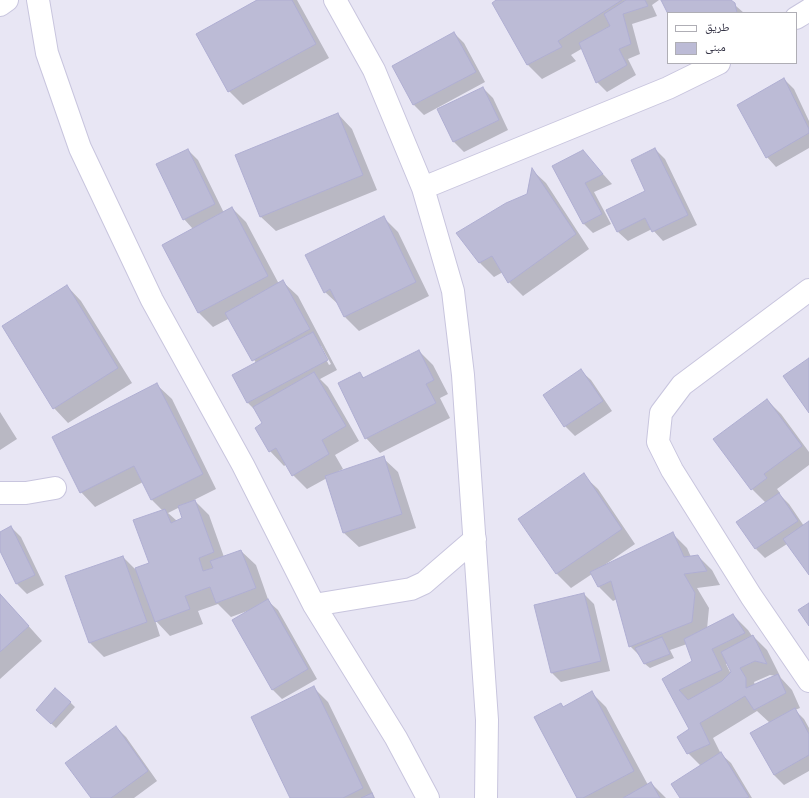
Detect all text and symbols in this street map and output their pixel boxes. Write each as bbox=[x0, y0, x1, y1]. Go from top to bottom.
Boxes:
legend bbox=[667, 12, 797, 64]
text: طريق bbox=[705, 19, 730, 35]
text: مبنى bbox=[705, 39, 726, 55]

